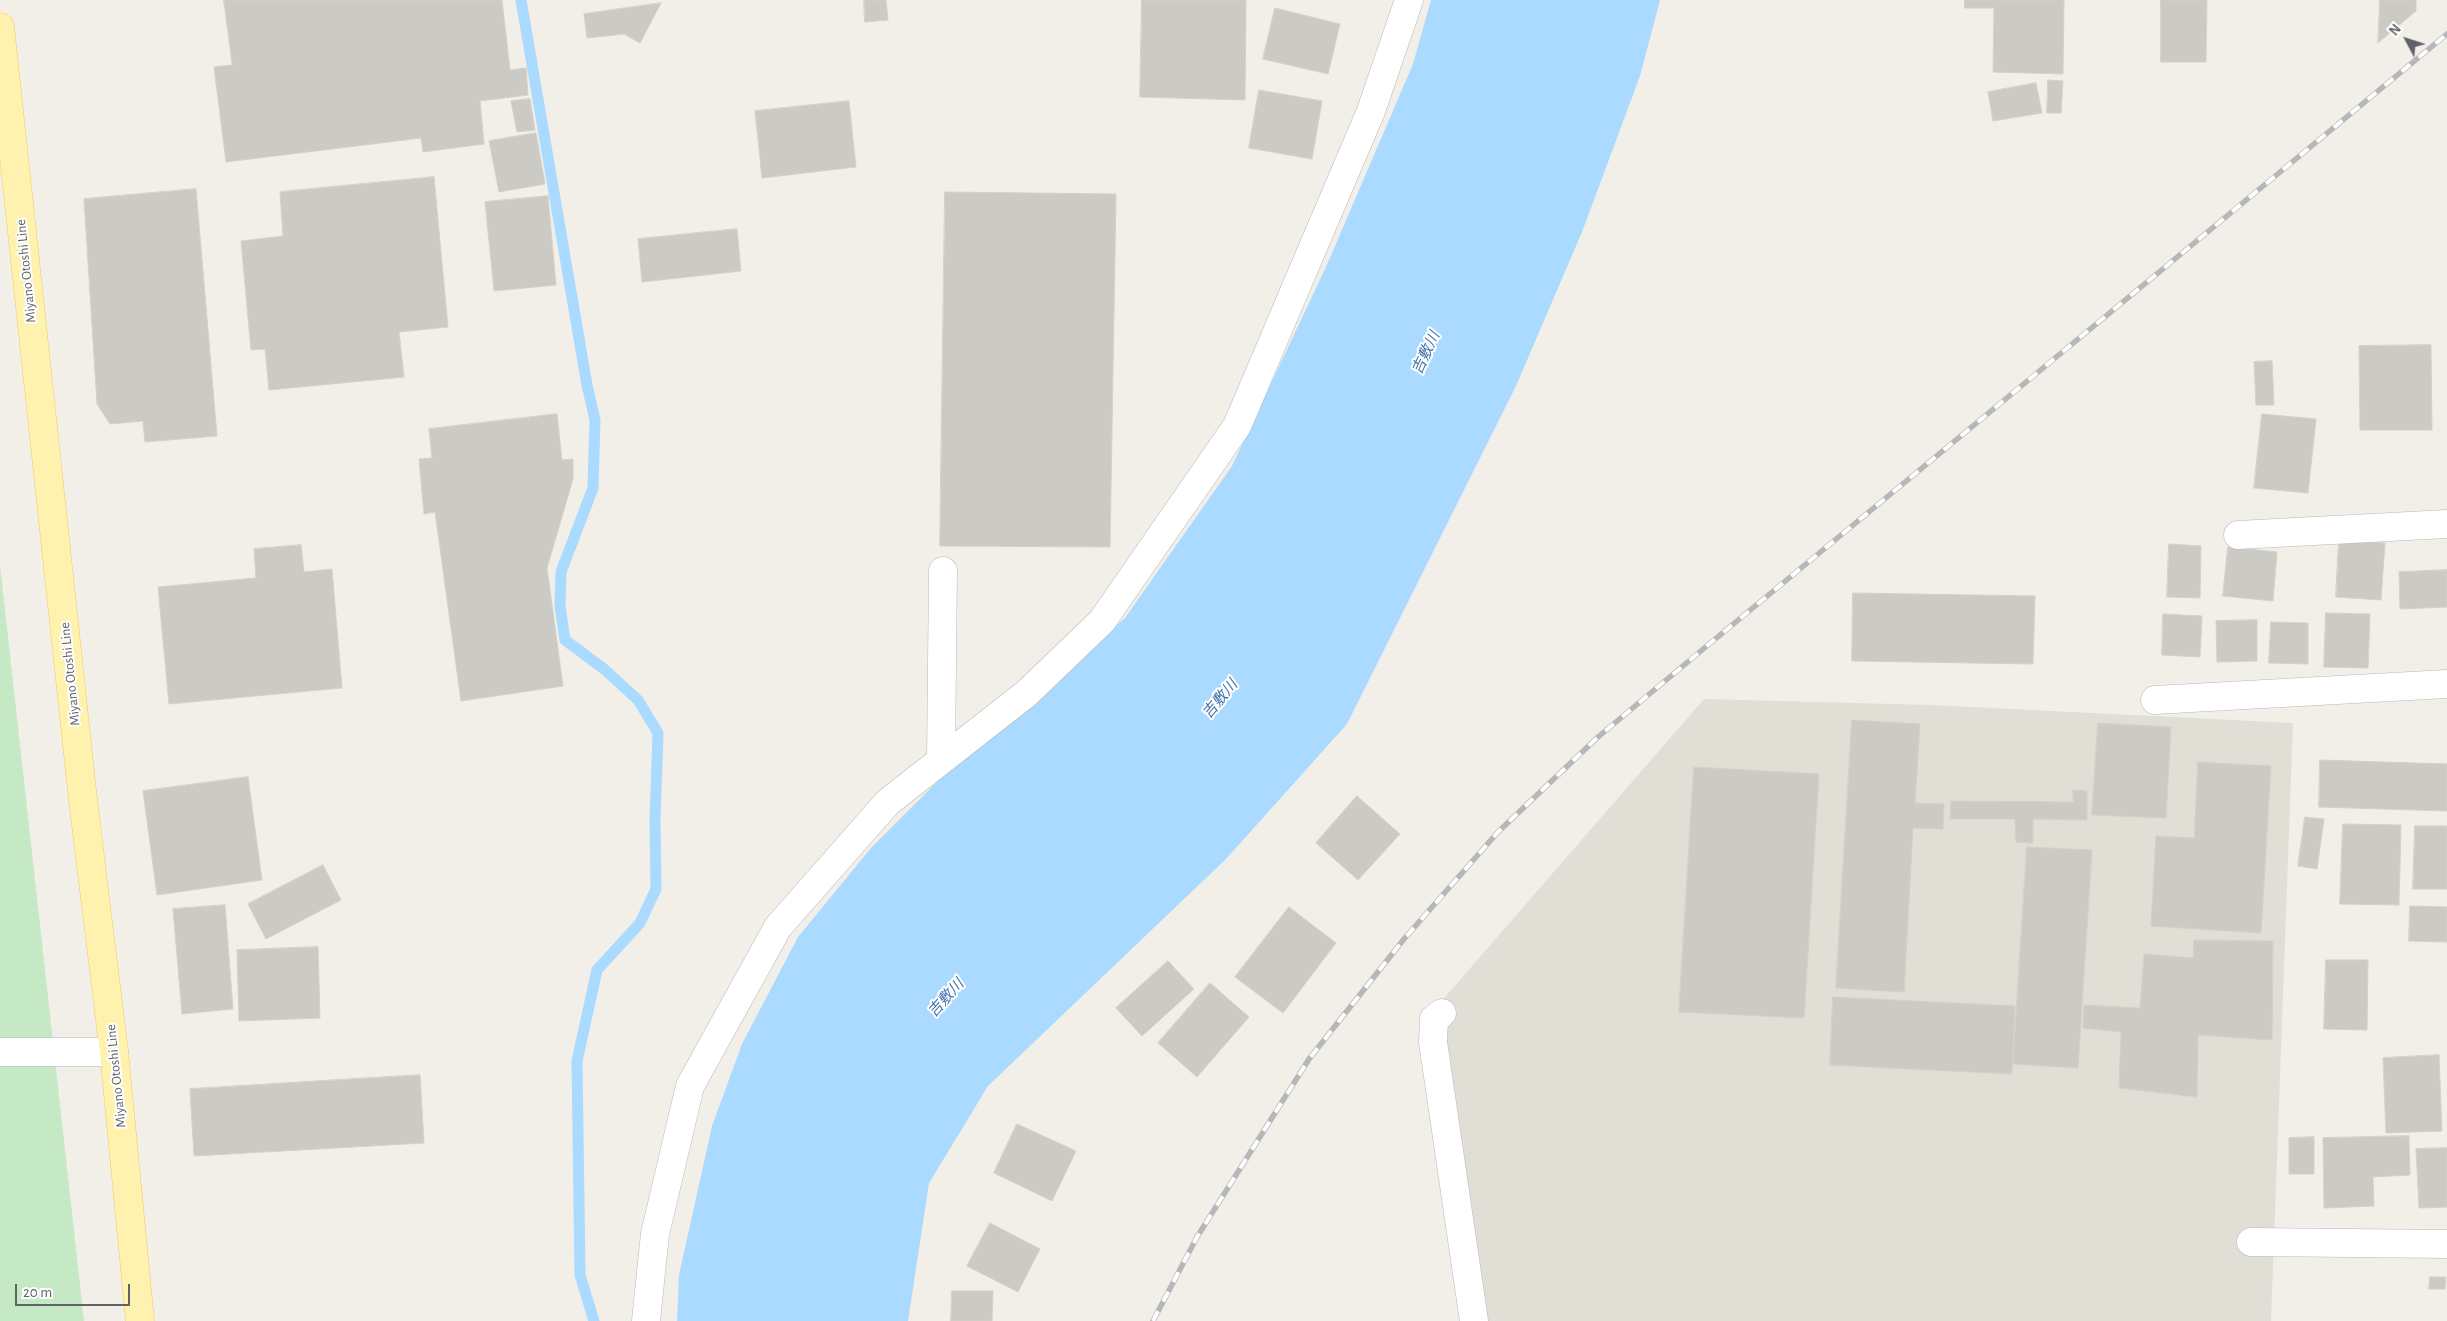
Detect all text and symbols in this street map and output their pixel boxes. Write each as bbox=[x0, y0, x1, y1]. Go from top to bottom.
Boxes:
north arrow bbox=[2382, 15, 2432, 65]
text: N bbox=[2387, 22, 2404, 39]
street label: Miyano Otoshi Line bbox=[12, 218, 40, 324]
water label: 吉敷川 bbox=[1408, 329, 1444, 377]
street label: Miyano Otoshi Line bbox=[56, 621, 84, 727]
water label: 吉敷川 bbox=[1199, 676, 1241, 722]
water label: 吉敷川 bbox=[924, 975, 968, 1021]
street label: Miyano Otoshi Line bbox=[102, 1023, 130, 1129]
scale bar bbox=[18, 1274, 132, 1306]
text: 20 m bbox=[23, 1285, 52, 1300]

